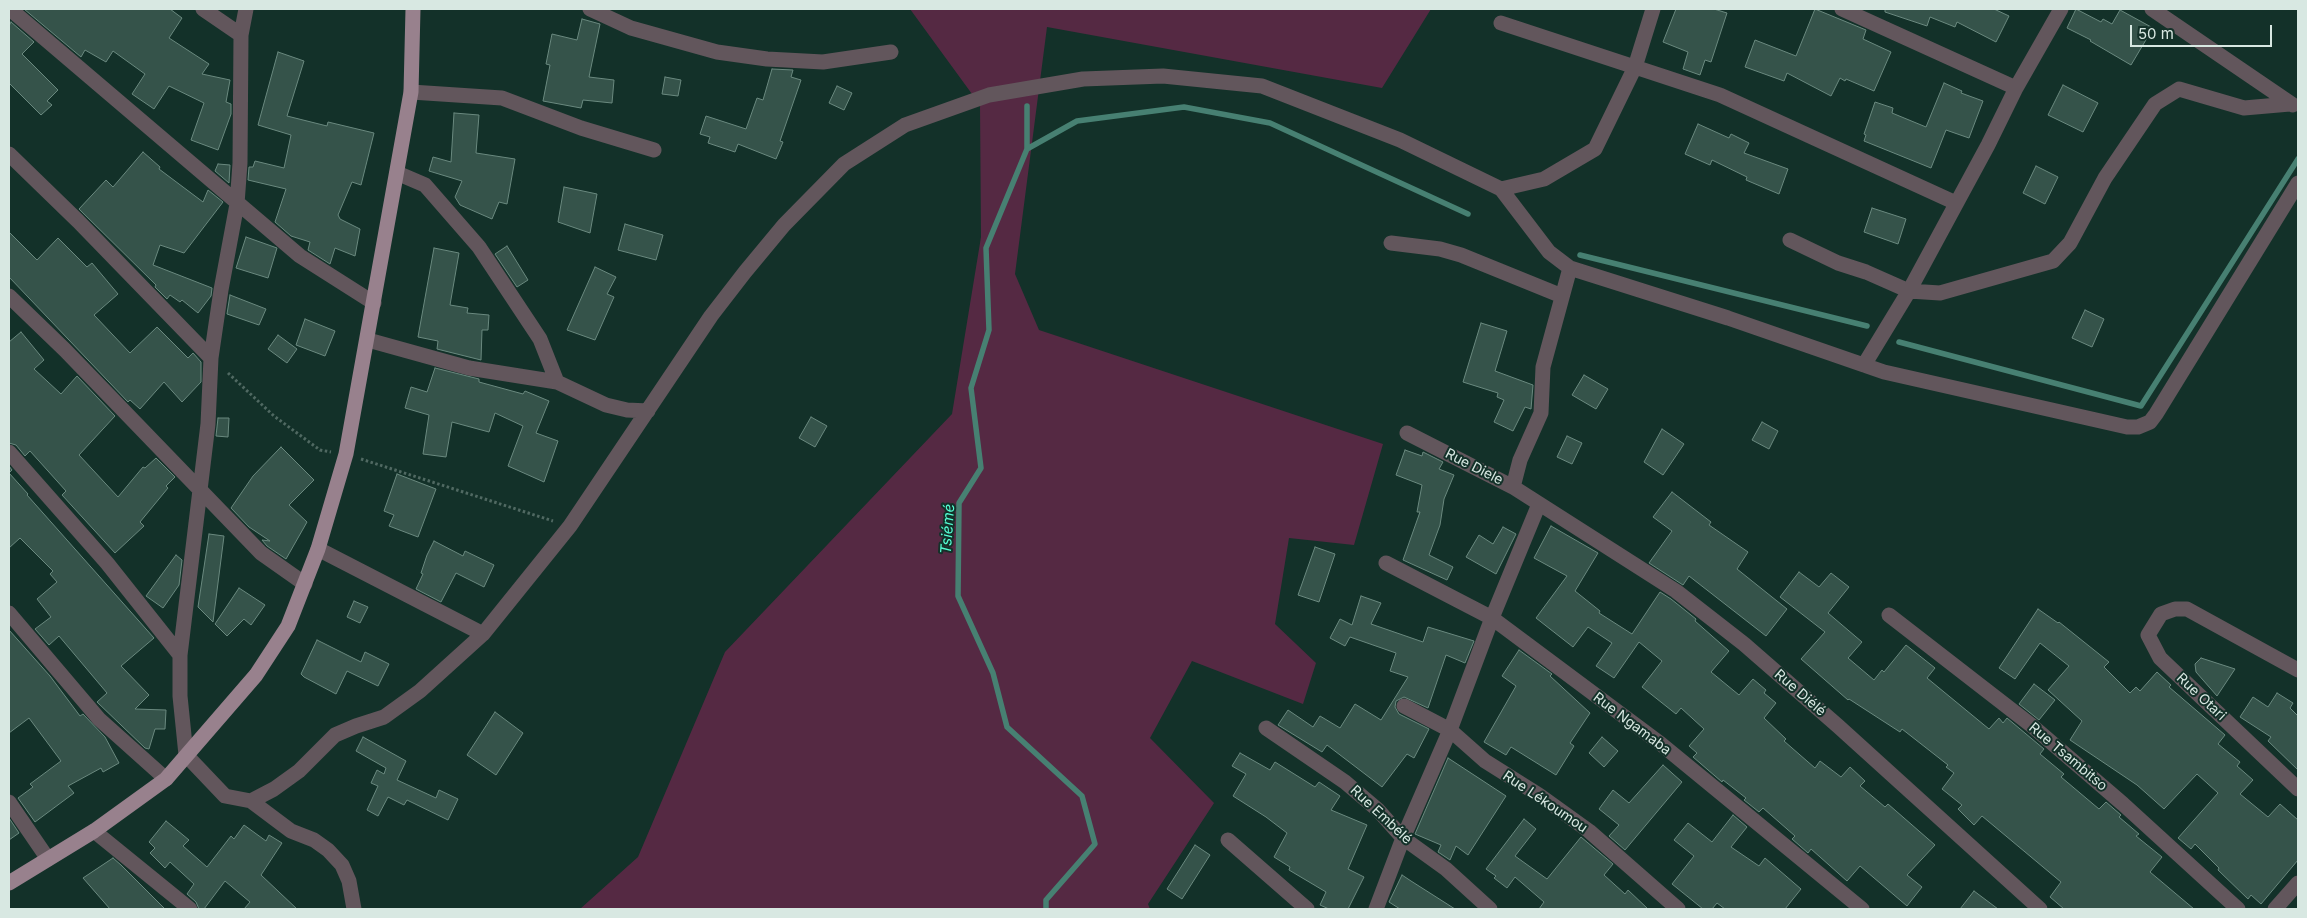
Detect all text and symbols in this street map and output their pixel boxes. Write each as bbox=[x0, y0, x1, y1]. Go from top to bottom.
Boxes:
scale bar bbox=[2132, 15, 2274, 47]
text: 50 m bbox=[2138, 24, 2174, 43]
street label: Rue Diele bbox=[1442, 445, 1506, 489]
water label: Tsiémé bbox=[937, 503, 959, 555]
street label: Rue Diélé bbox=[1771, 666, 1829, 720]
street label: Rue Otari bbox=[2173, 670, 2229, 724]
street label: Rue Ngamaba bbox=[1590, 689, 1674, 759]
street label: Rue Tsambitso bbox=[2025, 719, 2111, 795]
street label: Rue Lékoumou bbox=[1499, 768, 1591, 836]
street label: Rue Embélé bbox=[1347, 782, 1415, 848]

